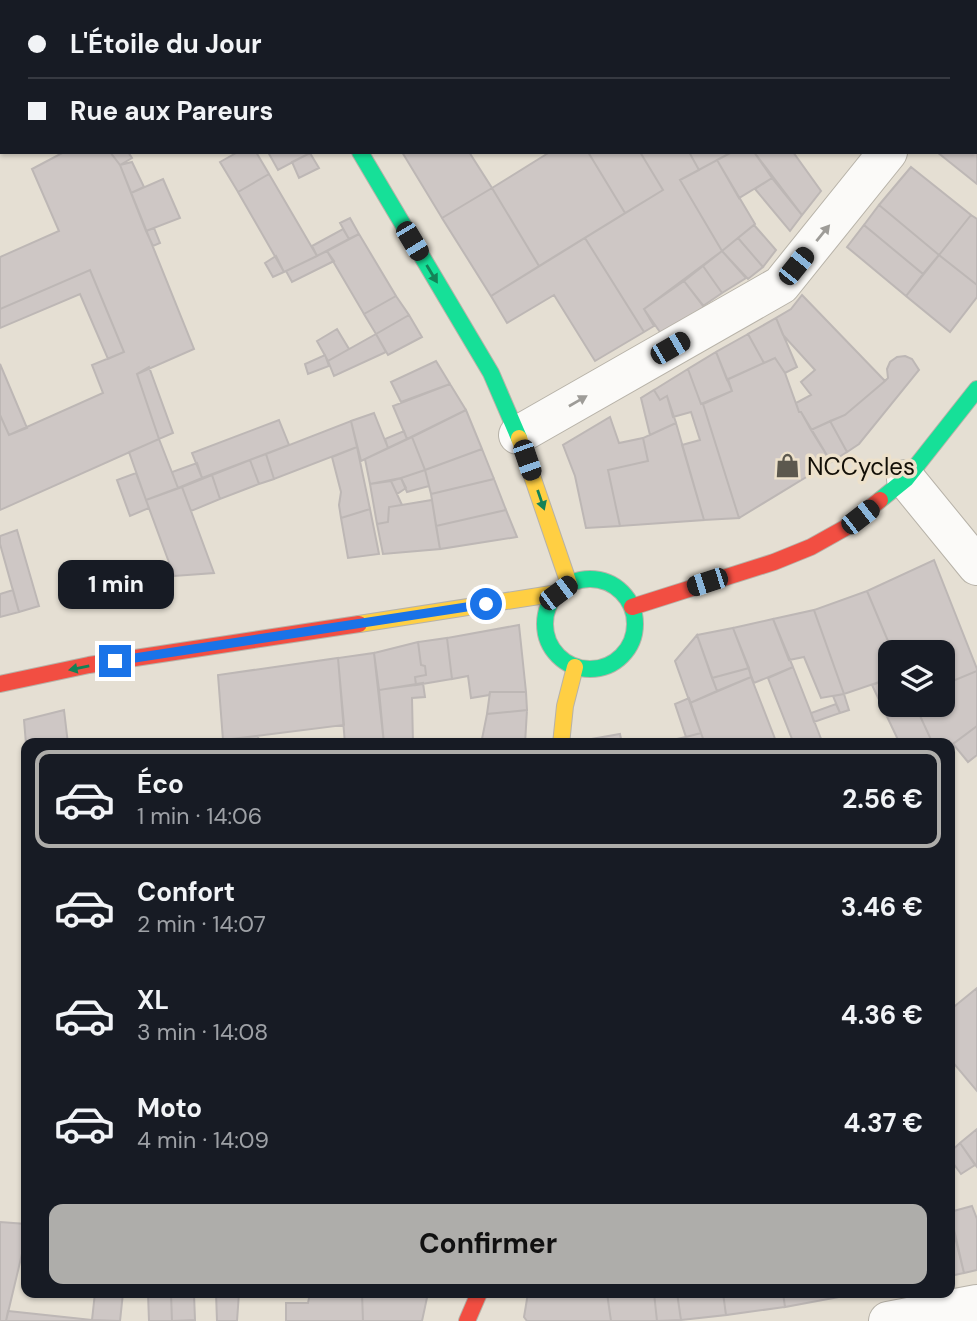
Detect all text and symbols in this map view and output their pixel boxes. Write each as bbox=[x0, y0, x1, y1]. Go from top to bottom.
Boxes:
text: L'Étoile du Jour bbox=[70, 27, 262, 61]
text: Rue aux Pareurs bbox=[70, 94, 273, 128]
car bbox=[393, 218, 432, 264]
one-way arrow bbox=[815, 224, 830, 241]
car bbox=[775, 243, 818, 289]
one-way arrow bbox=[426, 265, 438, 284]
car bbox=[647, 328, 694, 368]
one-way arrow bbox=[568, 395, 587, 407]
car bbox=[511, 437, 544, 483]
place label: NCCycles bbox=[807, 451, 915, 482]
shop icon: NCCycles bbox=[773, 452, 801, 480]
one-way arrow bbox=[536, 490, 547, 511]
car bbox=[837, 496, 884, 538]
callout: 1 min bbox=[57, 560, 173, 608]
car bbox=[684, 566, 731, 598]
text: 1 min bbox=[88, 569, 144, 599]
car bbox=[535, 572, 582, 614]
route start bbox=[470, 588, 502, 620]
map controls bbox=[878, 640, 955, 717]
button: layers bbox=[878, 640, 955, 717]
route end bbox=[99, 645, 131, 677]
one-way arrow bbox=[68, 662, 90, 673]
text: Éco bbox=[137, 767, 184, 801]
icon: car bbox=[53, 768, 116, 831]
text: 2.56 € bbox=[842, 782, 923, 816]
text: 1 min · 14:06 bbox=[137, 801, 262, 831]
text: Confort bbox=[137, 875, 235, 909]
icon: car bbox=[53, 876, 116, 939]
text: 3.46 € bbox=[841, 890, 923, 924]
text: 2 min · 14:07 bbox=[137, 909, 266, 939]
text: XL bbox=[137, 983, 169, 1017]
icon: car bbox=[53, 984, 116, 1047]
text: 4.36 € bbox=[841, 998, 923, 1032]
text: 3 min · 14:08 bbox=[137, 1017, 268, 1047]
text: Moto bbox=[137, 1091, 202, 1125]
icon: car bbox=[53, 1092, 116, 1155]
text: 4.37 € bbox=[843, 1106, 923, 1140]
text: 4 min · 14:09 bbox=[137, 1125, 269, 1155]
button: Confirmer bbox=[49, 1204, 927, 1284]

